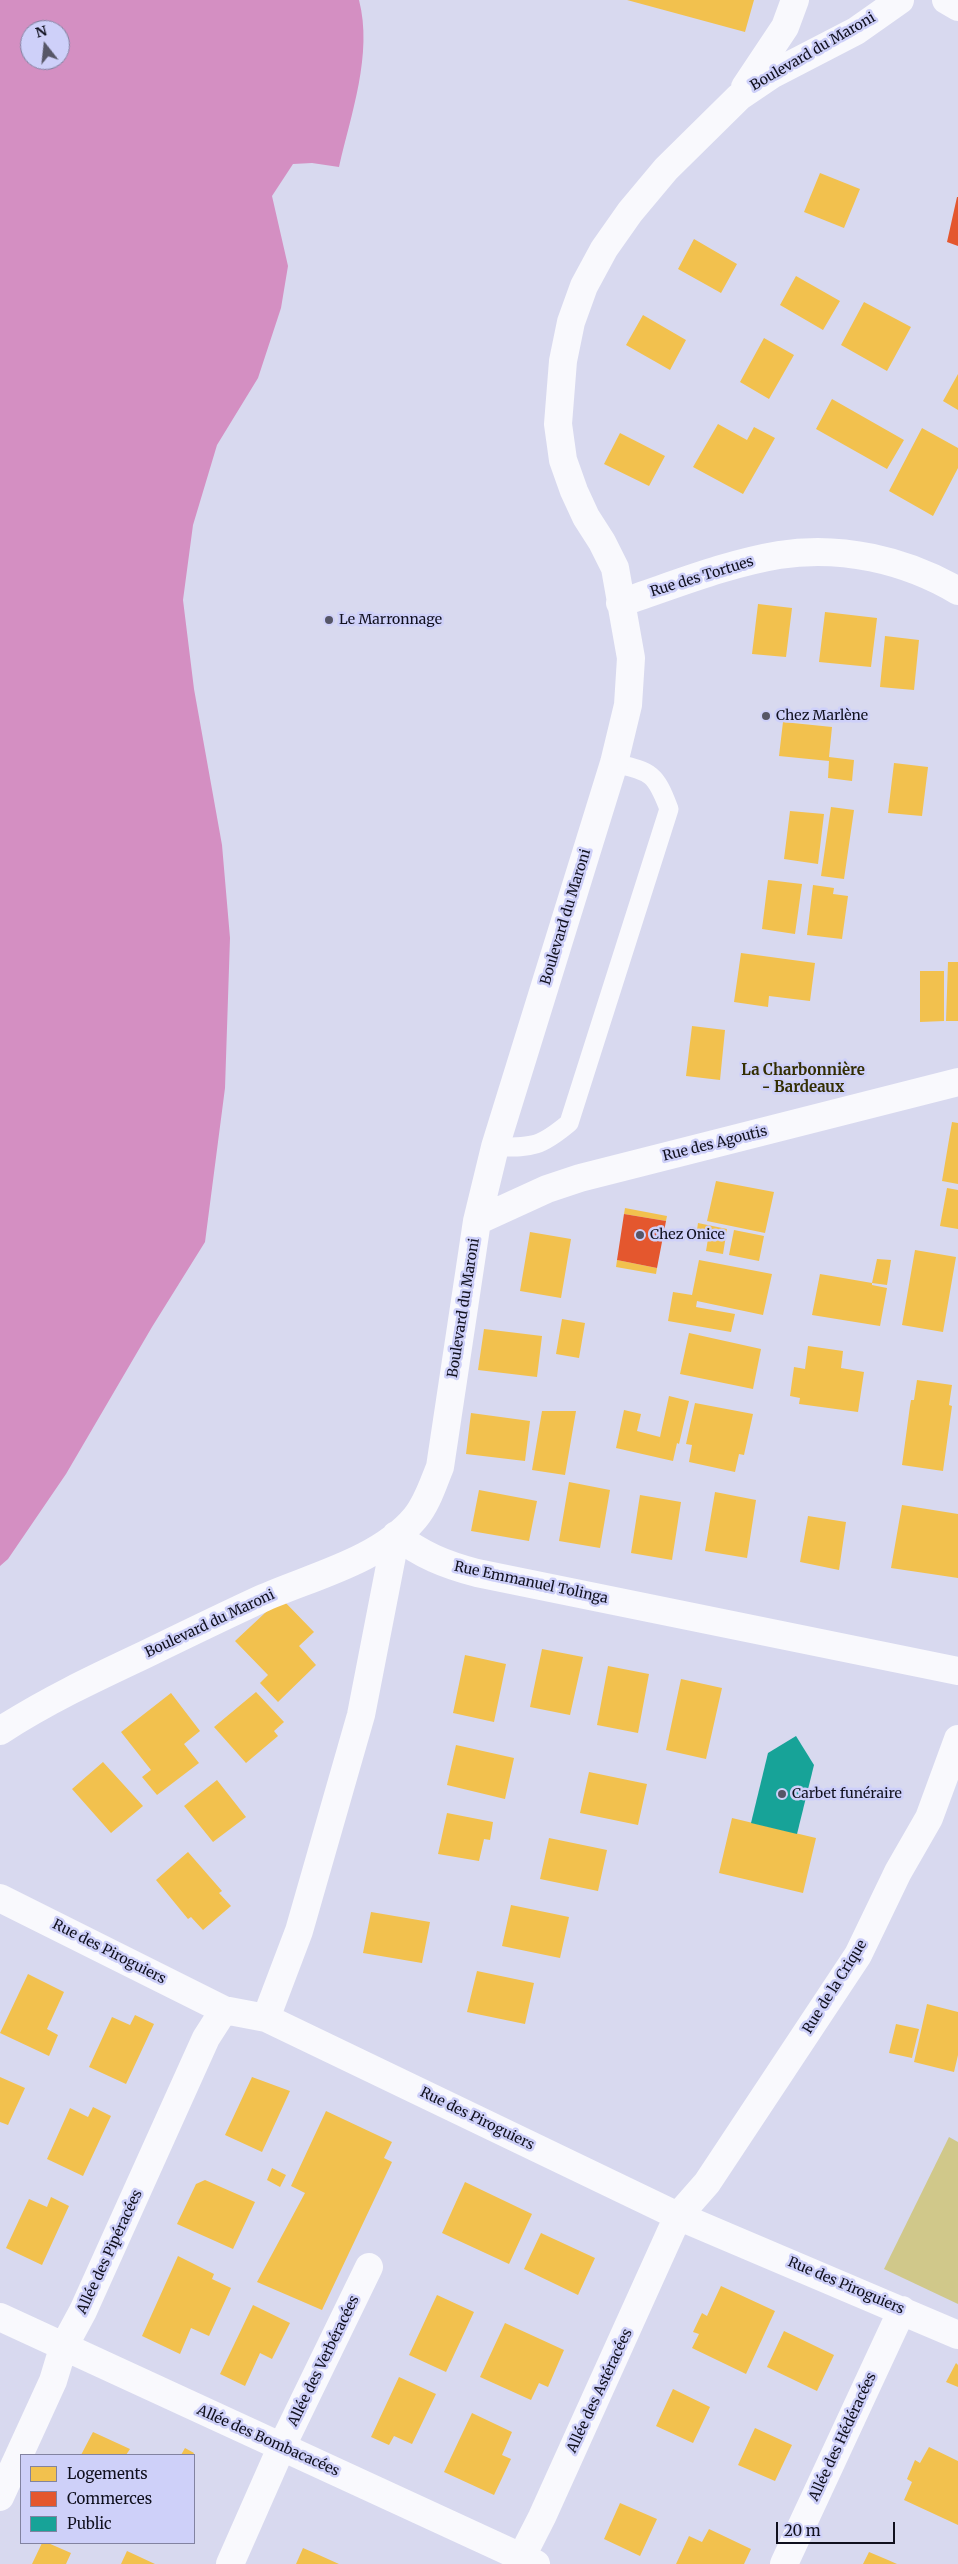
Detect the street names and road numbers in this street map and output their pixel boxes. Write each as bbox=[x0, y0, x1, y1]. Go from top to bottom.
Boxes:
street label: Boulevard du Maroni bbox=[748, 9, 878, 95]
street label: Rue des Tortues bbox=[648, 553, 756, 601]
street label: Boulevard du Maroni bbox=[537, 847, 595, 987]
street label: Rue des Agoutis bbox=[661, 1123, 769, 1165]
street label: Boulevard du Maroni bbox=[445, 1237, 483, 1379]
street label: Rue Emmanuel Tolinga bbox=[453, 1558, 609, 1608]
street label: Boulevard du Maroni bbox=[142, 1587, 278, 1661]
street label: Rue des Piroguiers bbox=[50, 1916, 168, 1988]
street label: Rue de la Crique bbox=[799, 1937, 871, 2037]
street label: Rue des Piroguiers bbox=[417, 2084, 537, 2154]
street label: Allée des Pipéracées bbox=[74, 2187, 146, 2317]
street label: Rue des Piroguiers bbox=[785, 2254, 907, 2318]
street label: Allée des Verbéracées bbox=[285, 2293, 363, 2429]
street label: Allée des Astéracées bbox=[564, 2326, 636, 2456]
street label: Allée des Hédéracées bbox=[806, 2370, 880, 2504]
street label: Allée des Bombacacées bbox=[194, 2402, 342, 2480]

